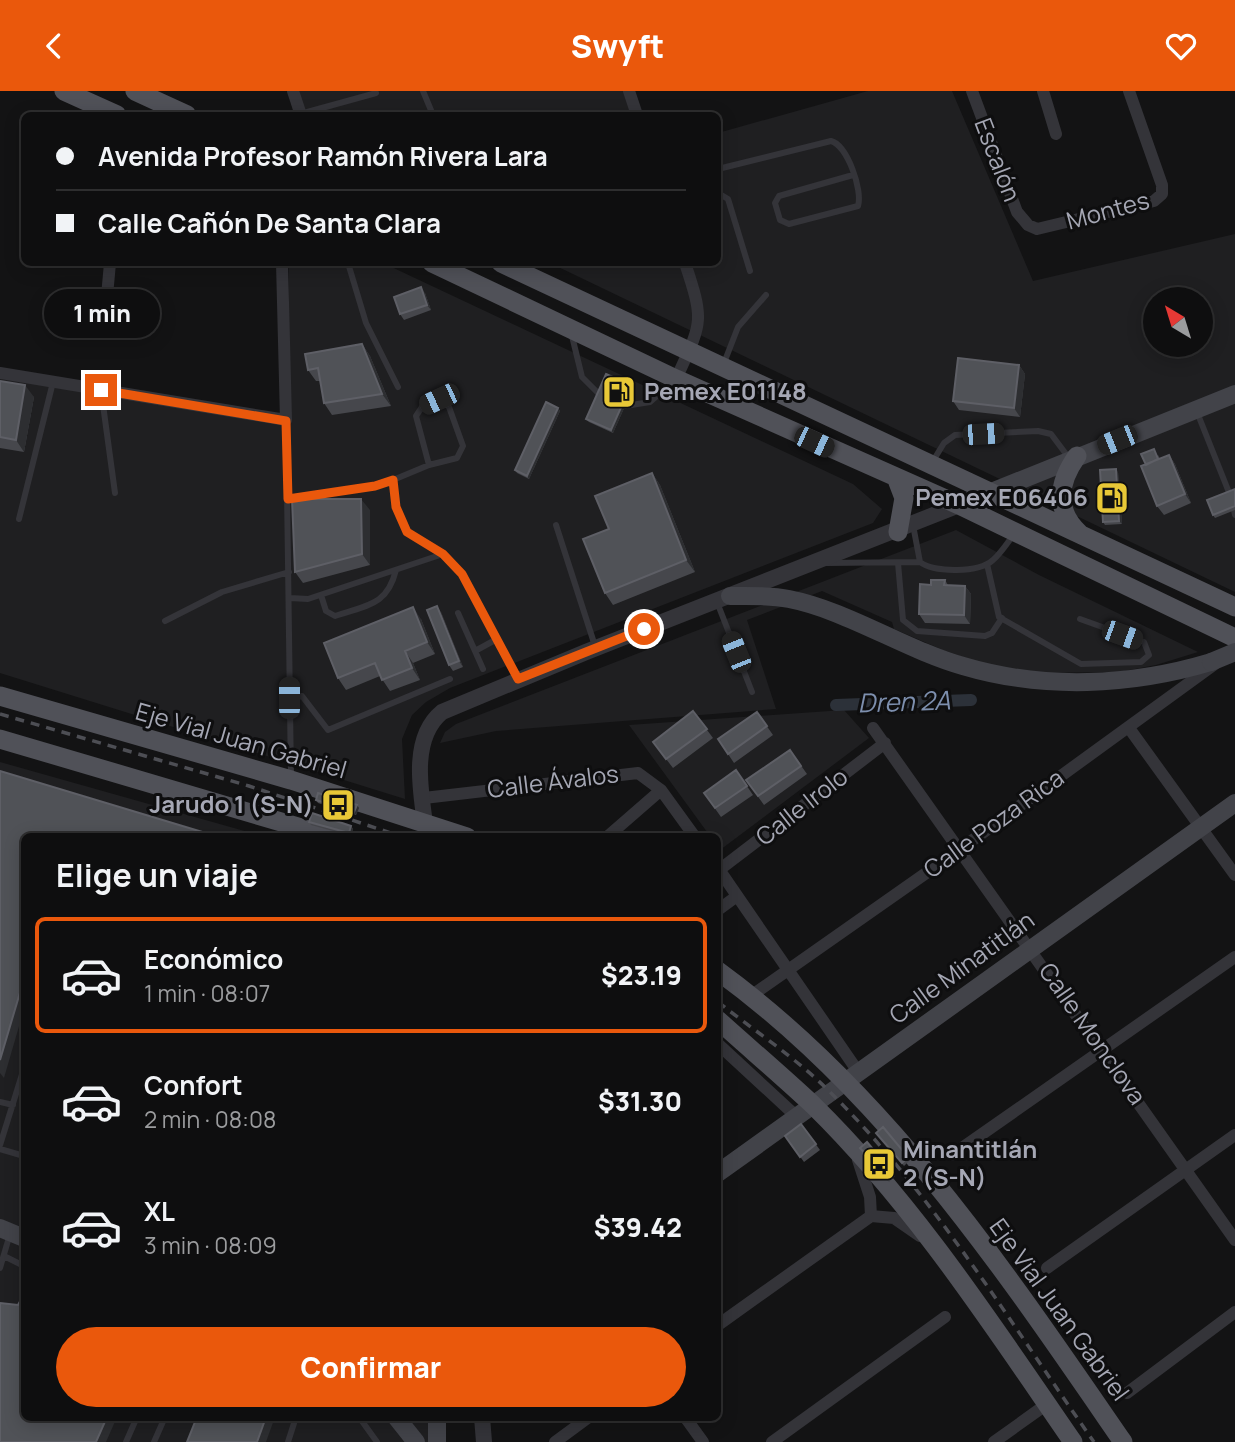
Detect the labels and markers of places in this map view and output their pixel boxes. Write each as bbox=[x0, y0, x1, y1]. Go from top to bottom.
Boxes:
fuel station icon: Pemex E01148 bbox=[600, 373, 638, 411]
place label: Pemex E01148 bbox=[644, 374, 807, 407]
fuel station icon: Pemex E06406 bbox=[1093, 479, 1131, 517]
place label: Pemex E06406 bbox=[915, 480, 1088, 513]
bus stop icon: Jarudo 1 (S-N) bbox=[319, 786, 357, 824]
place label: Jarudo 1 (S-N) bbox=[149, 787, 314, 820]
place label: Minantitlán 2 (S-N) bbox=[903, 1132, 1037, 1193]
bus stop icon: Minantitlán 2 (S-N) bbox=[860, 1145, 898, 1183]

